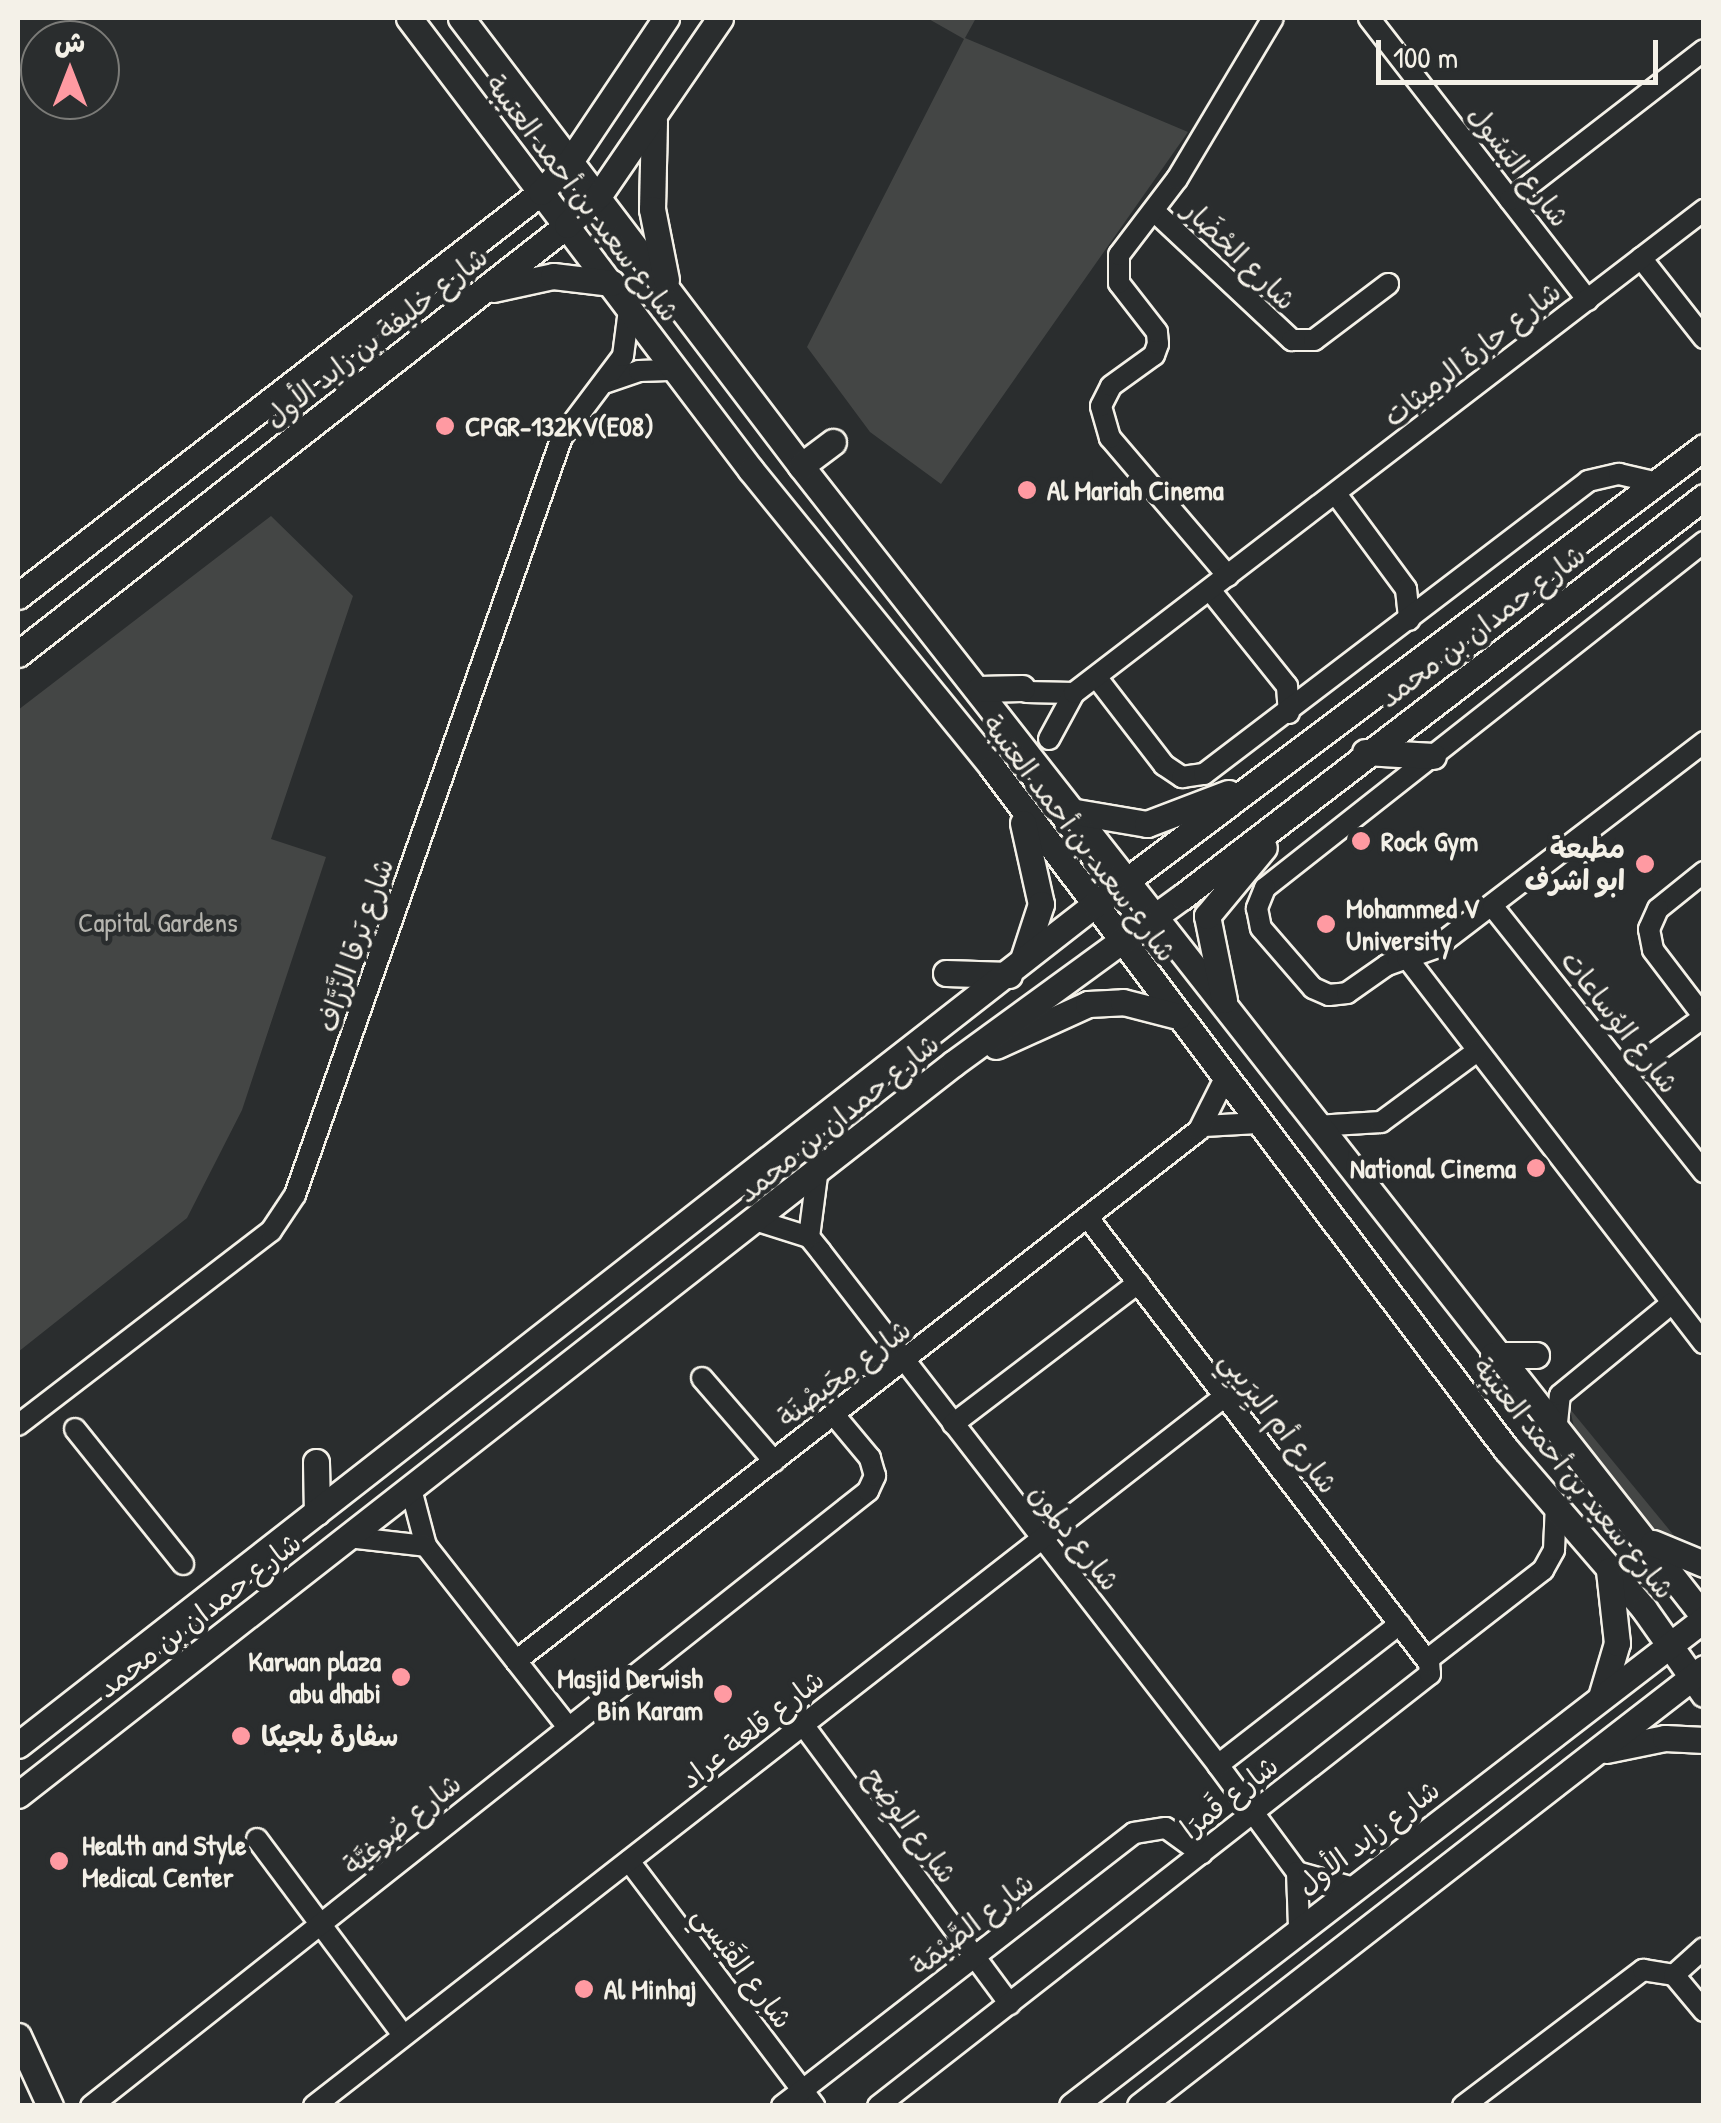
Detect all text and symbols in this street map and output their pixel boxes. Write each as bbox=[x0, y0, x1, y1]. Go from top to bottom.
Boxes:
north arrow bbox=[20, 20, 120, 120]
scale bar bbox=[1381, 20, 1664, 82]
text: ش bbox=[55, 23, 85, 61]
text: 100 m bbox=[1393, 37, 1458, 77]
street label: شارع سعيد بن أحمد العتيبة bbox=[479, 68, 687, 328]
street label: شارع البَسُول bbox=[1461, 99, 1577, 233]
street label: شارع الحْضَار bbox=[1177, 193, 1303, 317]
street label: شارع خليفة بن زايد الأول bbox=[258, 240, 494, 434]
street label: شارع حارة الرميثات bbox=[1377, 274, 1567, 434]
place label: CPGR-132KV(E08) bbox=[465, 409, 654, 443]
marker: CPGR-132KV(E08) bbox=[434, 415, 456, 437]
place label: Al Mariah Cinema bbox=[1047, 473, 1224, 507]
marker: Al Mariah Cinema bbox=[1016, 479, 1038, 501]
street label: شارع حمدان بن محمد bbox=[1372, 538, 1592, 714]
street label: شارع سعيد بن أحمد العتيبة bbox=[976, 708, 1184, 968]
place label: Rock Gym bbox=[1381, 824, 1478, 858]
marker: Rock Gym bbox=[1350, 830, 1372, 852]
place label: مطبعة ابو اشرف bbox=[1525, 831, 1625, 897]
marker: مطبعة ابو اشرف bbox=[1634, 853, 1656, 875]
street label: شارع بَرقا الزَّرَّاف bbox=[310, 854, 400, 1036]
place label: Mohammed V University bbox=[1346, 891, 1479, 957]
park label: Capital Gardens bbox=[78, 905, 238, 939]
marker: Mohammed V University bbox=[1315, 913, 1337, 935]
street label: شارع الوُساعات bbox=[1554, 944, 1686, 1100]
street label: شارع حمدان بن محمد bbox=[731, 1026, 945, 1210]
place label: National Cinema bbox=[1350, 1151, 1516, 1185]
marker: National Cinema bbox=[1525, 1157, 1547, 1179]
street label: شارع مِحَيصْنَة bbox=[771, 1312, 917, 1434]
street label: شارع أم اليِرَيبِي bbox=[1213, 1344, 1345, 1500]
street label: شارع سعيد بن أحمد العتيبة bbox=[1466, 1351, 1682, 1605]
street label: شارع دلمون bbox=[1023, 1477, 1127, 1597]
street label: شارع حمدان بن محمد bbox=[90, 1525, 308, 1705]
place label: Karwan plaza abu dhabi bbox=[248, 1644, 381, 1710]
place label: Masjid Derwish Bin Karam bbox=[557, 1661, 703, 1727]
street label: شارع قلعة عراد bbox=[673, 1662, 831, 1796]
marker: Karwan plaza abu dhabi bbox=[390, 1666, 412, 1688]
marker: Masjid Derwish Bin Karam bbox=[712, 1683, 734, 1705]
place label: سفارة بلجيكا bbox=[261, 1719, 398, 1753]
marker: سفارة بلجيكا bbox=[230, 1725, 252, 1747]
street label: شارع قَمرَا bbox=[1174, 1748, 1284, 1846]
street label: شارع الوِضِح bbox=[858, 1760, 964, 1890]
street label: شارع صُوغِيَّة bbox=[336, 1766, 468, 1882]
street label: شارع زايد الأول bbox=[1290, 1772, 1446, 1902]
place label: Health and Style Medical Center bbox=[82, 1828, 246, 1894]
marker: Health and Style Medical Center bbox=[46, 1848, 72, 1874]
street label: شارع الصَّيْمَة bbox=[904, 1865, 1040, 1983]
street label: شارع القَيْسي bbox=[686, 1899, 800, 2035]
place label: Al Minhaj bbox=[604, 1972, 696, 2006]
marker: Al Minhaj bbox=[573, 1978, 595, 2000]

